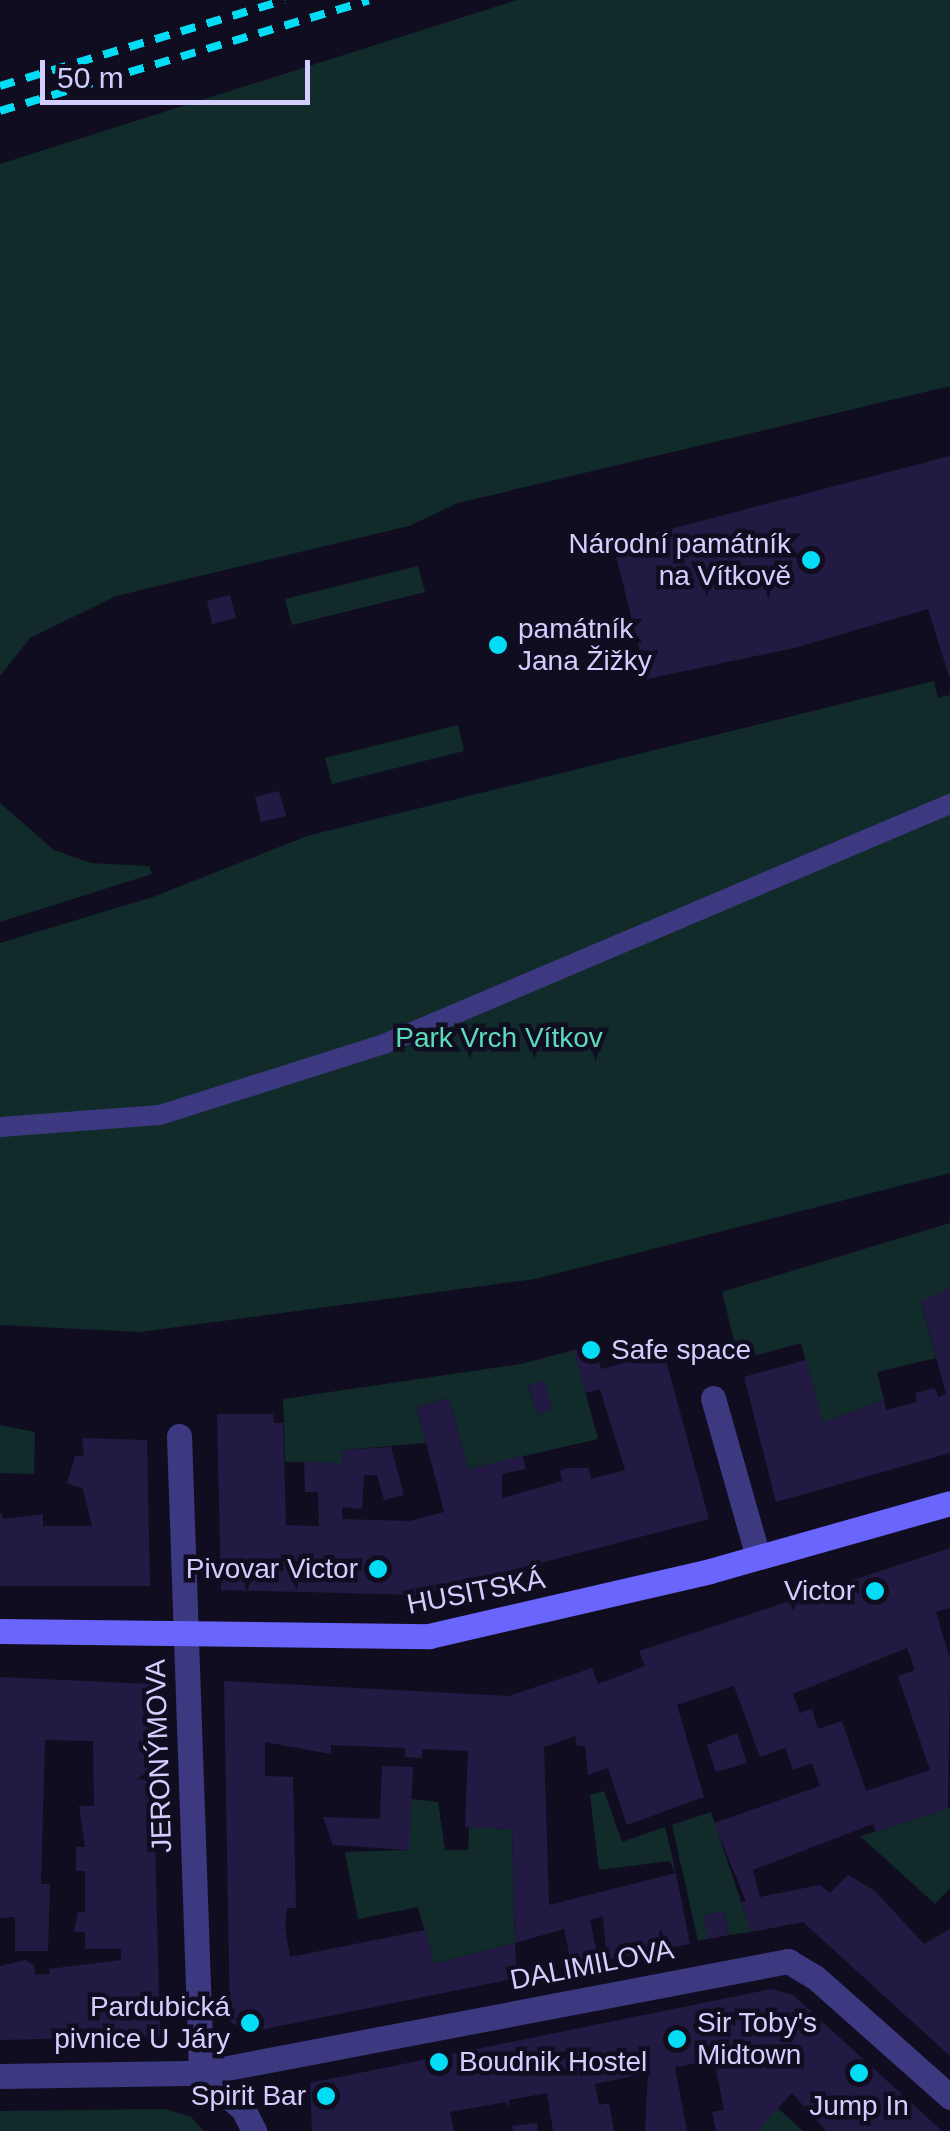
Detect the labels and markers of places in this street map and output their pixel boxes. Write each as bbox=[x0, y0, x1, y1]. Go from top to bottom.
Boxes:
place label: Národní památník na Vítkově bbox=[568, 527, 791, 593]
marker: Národní památník na Vítkově bbox=[800, 549, 822, 571]
place label: památník Jana Žižky bbox=[518, 612, 652, 678]
marker: památník Jana Žižky bbox=[487, 634, 509, 656]
place label: Safe space bbox=[611, 1333, 751, 1367]
marker: Safe space bbox=[580, 1339, 602, 1361]
place label: Pivovar Victor bbox=[186, 1552, 358, 1586]
marker: Pivovar Victor bbox=[367, 1558, 389, 1580]
place label: Victor bbox=[784, 1574, 855, 1608]
marker: Victor bbox=[864, 1580, 886, 1602]
place label: Pardubická pivnice U Járy bbox=[54, 1990, 230, 2056]
place label: Sir Toby's Midtown bbox=[697, 2006, 817, 2072]
marker: Pardubická pivnice U Járy bbox=[239, 2012, 261, 2034]
marker: Sir Toby's Midtown bbox=[666, 2028, 688, 2050]
place label: Boudnik Hostel bbox=[459, 2045, 647, 2079]
marker: Boudnik Hostel bbox=[428, 2051, 450, 2073]
marker: Jump In bbox=[848, 2062, 870, 2084]
place label: Spirit Bar bbox=[191, 2079, 306, 2113]
marker: Spirit Bar bbox=[315, 2085, 337, 2107]
place label: Jump In bbox=[809, 2089, 909, 2123]

